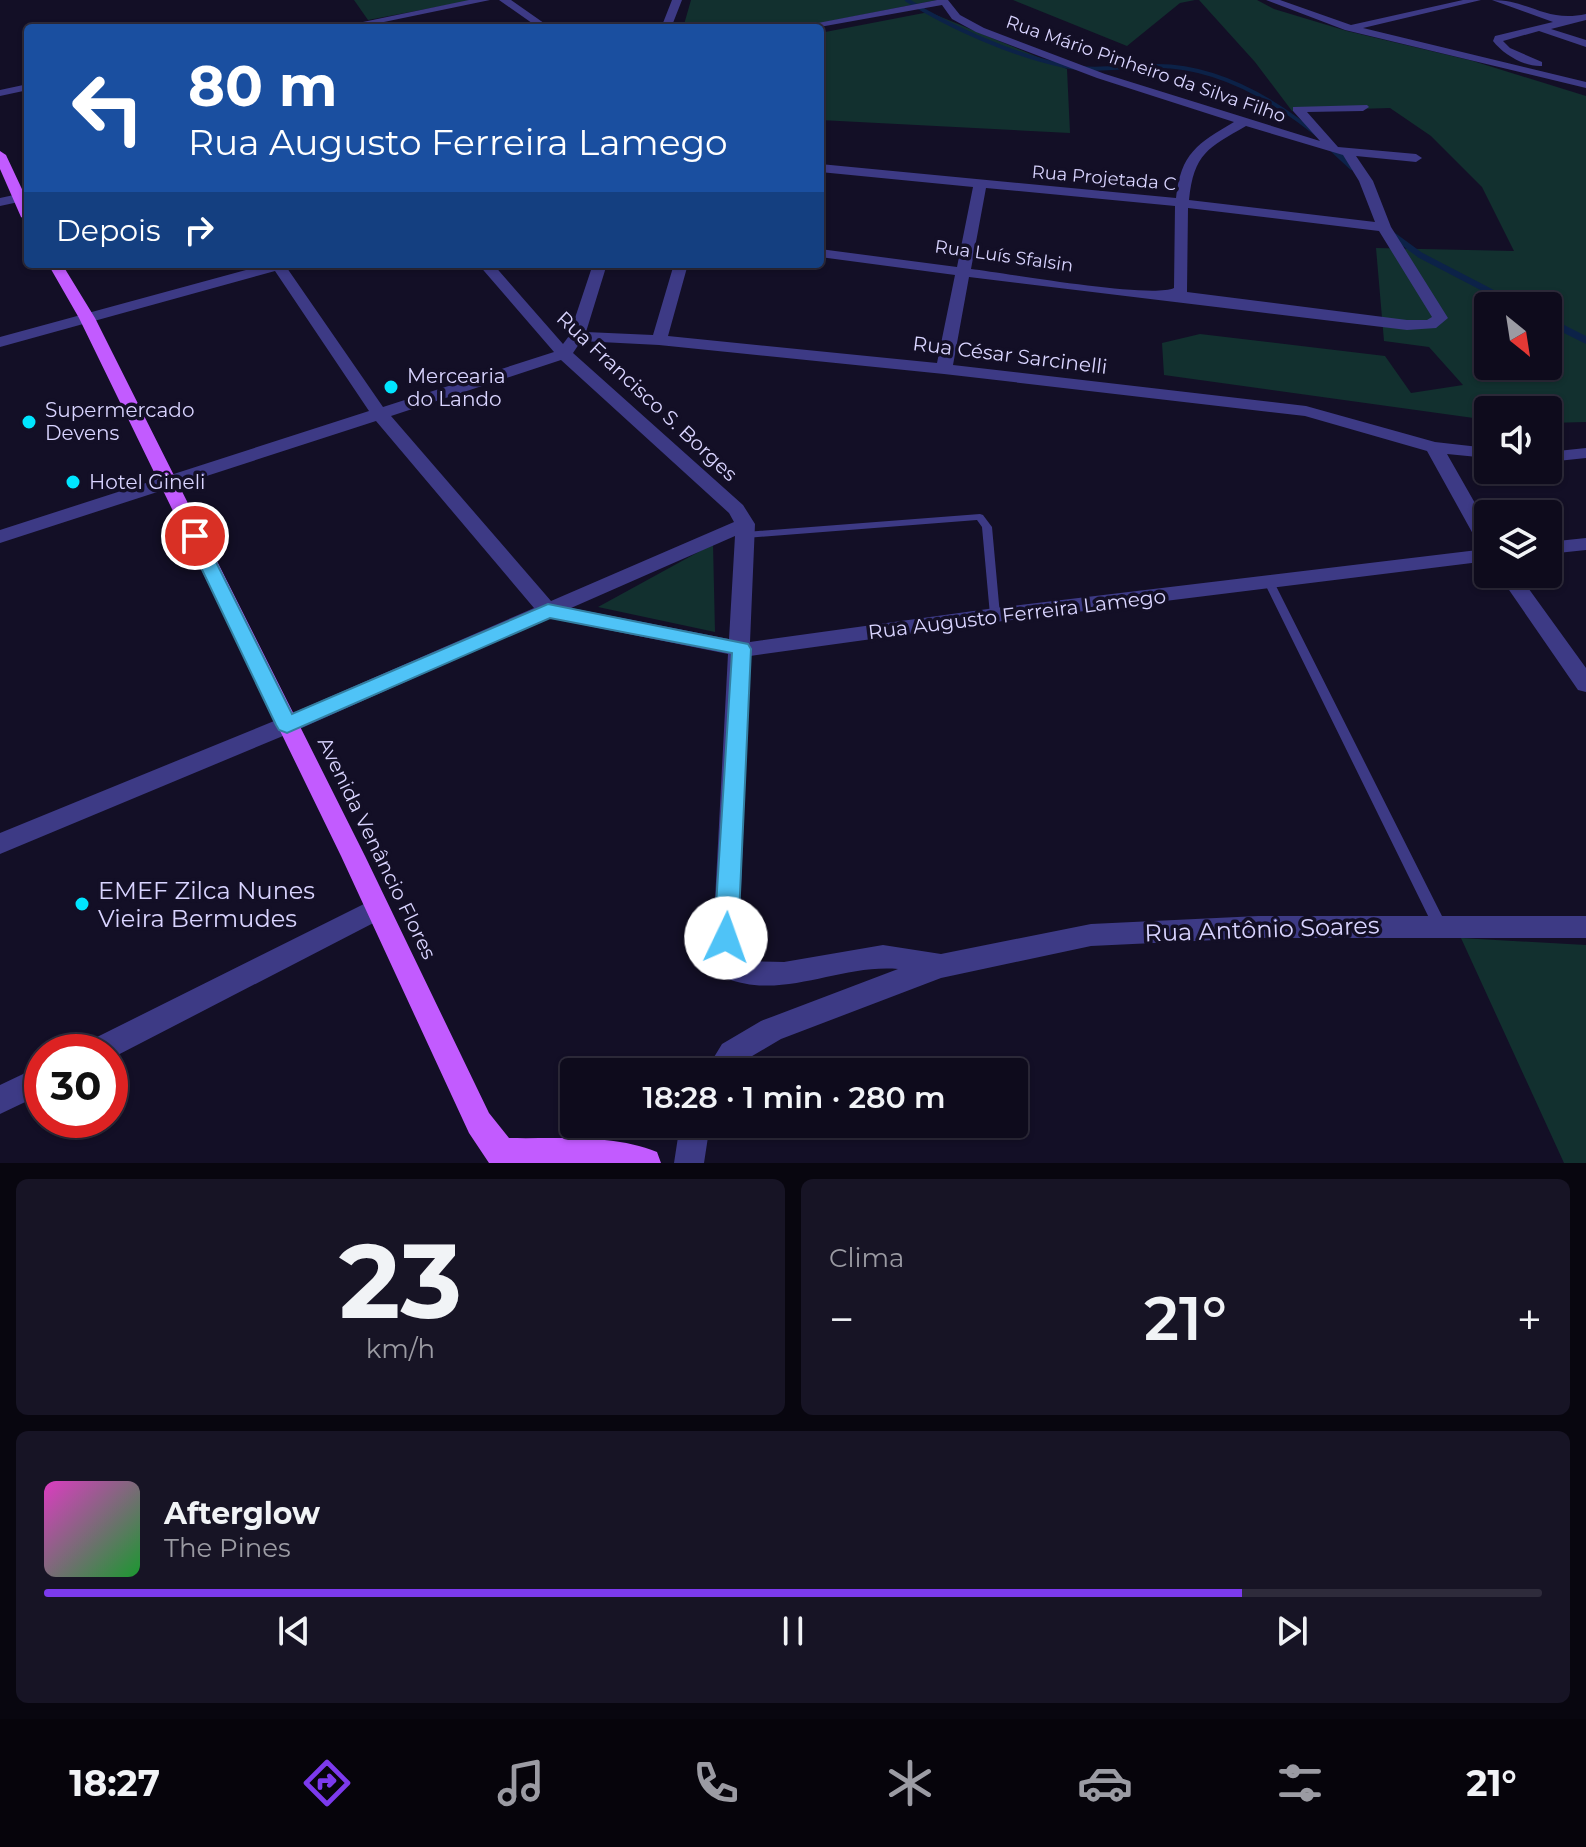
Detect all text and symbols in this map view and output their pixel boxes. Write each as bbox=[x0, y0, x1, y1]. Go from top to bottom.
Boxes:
street label: Rua Mário Pinheiro da Silva Filho bbox=[1003, 11, 1289, 127]
text: 80 m bbox=[188, 52, 338, 120]
icon: left bbox=[56, 56, 160, 160]
text: Rua Augusto Ferreira Lamego bbox=[188, 120, 728, 164]
street label: Rua Projetada C bbox=[1031, 161, 1177, 195]
icon: right bbox=[177, 208, 221, 252]
text: Depois bbox=[56, 212, 161, 249]
street label: Rua Luís Sfalsin bbox=[933, 235, 1075, 277]
north arrow bbox=[1474, 292, 1562, 380]
map controls bbox=[1474, 292, 1562, 588]
street label: Rua Francisco S. Borges bbox=[552, 306, 742, 486]
street label: Rua César Sarcinelli bbox=[911, 331, 1109, 379]
place label: Mercearia do Lando bbox=[407, 364, 506, 411]
marker: Mercearia do Lando bbox=[382, 378, 400, 396]
button: sound bbox=[1474, 396, 1562, 484]
place label: Supermercado Devens bbox=[45, 398, 194, 445]
marker: Supermercado Devens bbox=[20, 413, 38, 431]
place label: Hotel Gineli bbox=[89, 470, 205, 494]
marker: Hotel Gineli bbox=[64, 473, 82, 491]
button: layers bbox=[1474, 500, 1562, 588]
pin bbox=[161, 502, 229, 570]
icon: arrive bbox=[173, 514, 217, 558]
street label: Rua Augusto Ferreira Lamego bbox=[867, 584, 1167, 644]
street label: Avenida Venâncio Flores bbox=[313, 733, 441, 963]
place label: EMEF Zilca Nunes Vieira Bermudes bbox=[98, 876, 315, 933]
marker: EMEF Zilca Nunes Vieira Bermudes bbox=[73, 895, 91, 913]
position arrow bbox=[684, 896, 768, 980]
street label: Rua Antônio Soares bbox=[1144, 910, 1380, 948]
speed limit sign: 30 bbox=[24, 1034, 128, 1138]
text: 18:28 · 1 min · 280 m bbox=[642, 1079, 946, 1116]
text: 23 bbox=[339, 1217, 462, 1344]
text: Clima bbox=[829, 1242, 904, 1274]
text: 21° bbox=[1144, 1282, 1227, 1355]
text: − bbox=[829, 1292, 854, 1346]
text: + bbox=[1517, 1292, 1542, 1346]
text: km/h bbox=[366, 1333, 435, 1365]
text: Afterglow bbox=[164, 1495, 320, 1532]
text: The Pines bbox=[164, 1532, 291, 1564]
icon: previous bbox=[272, 1609, 316, 1653]
icon: pause bbox=[771, 1609, 815, 1653]
icon: next bbox=[1270, 1609, 1314, 1653]
icon: directions bbox=[299, 1755, 355, 1811]
icon: music bbox=[493, 1755, 549, 1811]
icon: phone bbox=[688, 1755, 744, 1811]
icon: climate bbox=[882, 1755, 938, 1811]
icon: car bbox=[1077, 1755, 1133, 1811]
icon: filters bbox=[1272, 1755, 1328, 1811]
text: 18:27 bbox=[69, 1761, 160, 1805]
text: 21° bbox=[1466, 1761, 1517, 1805]

